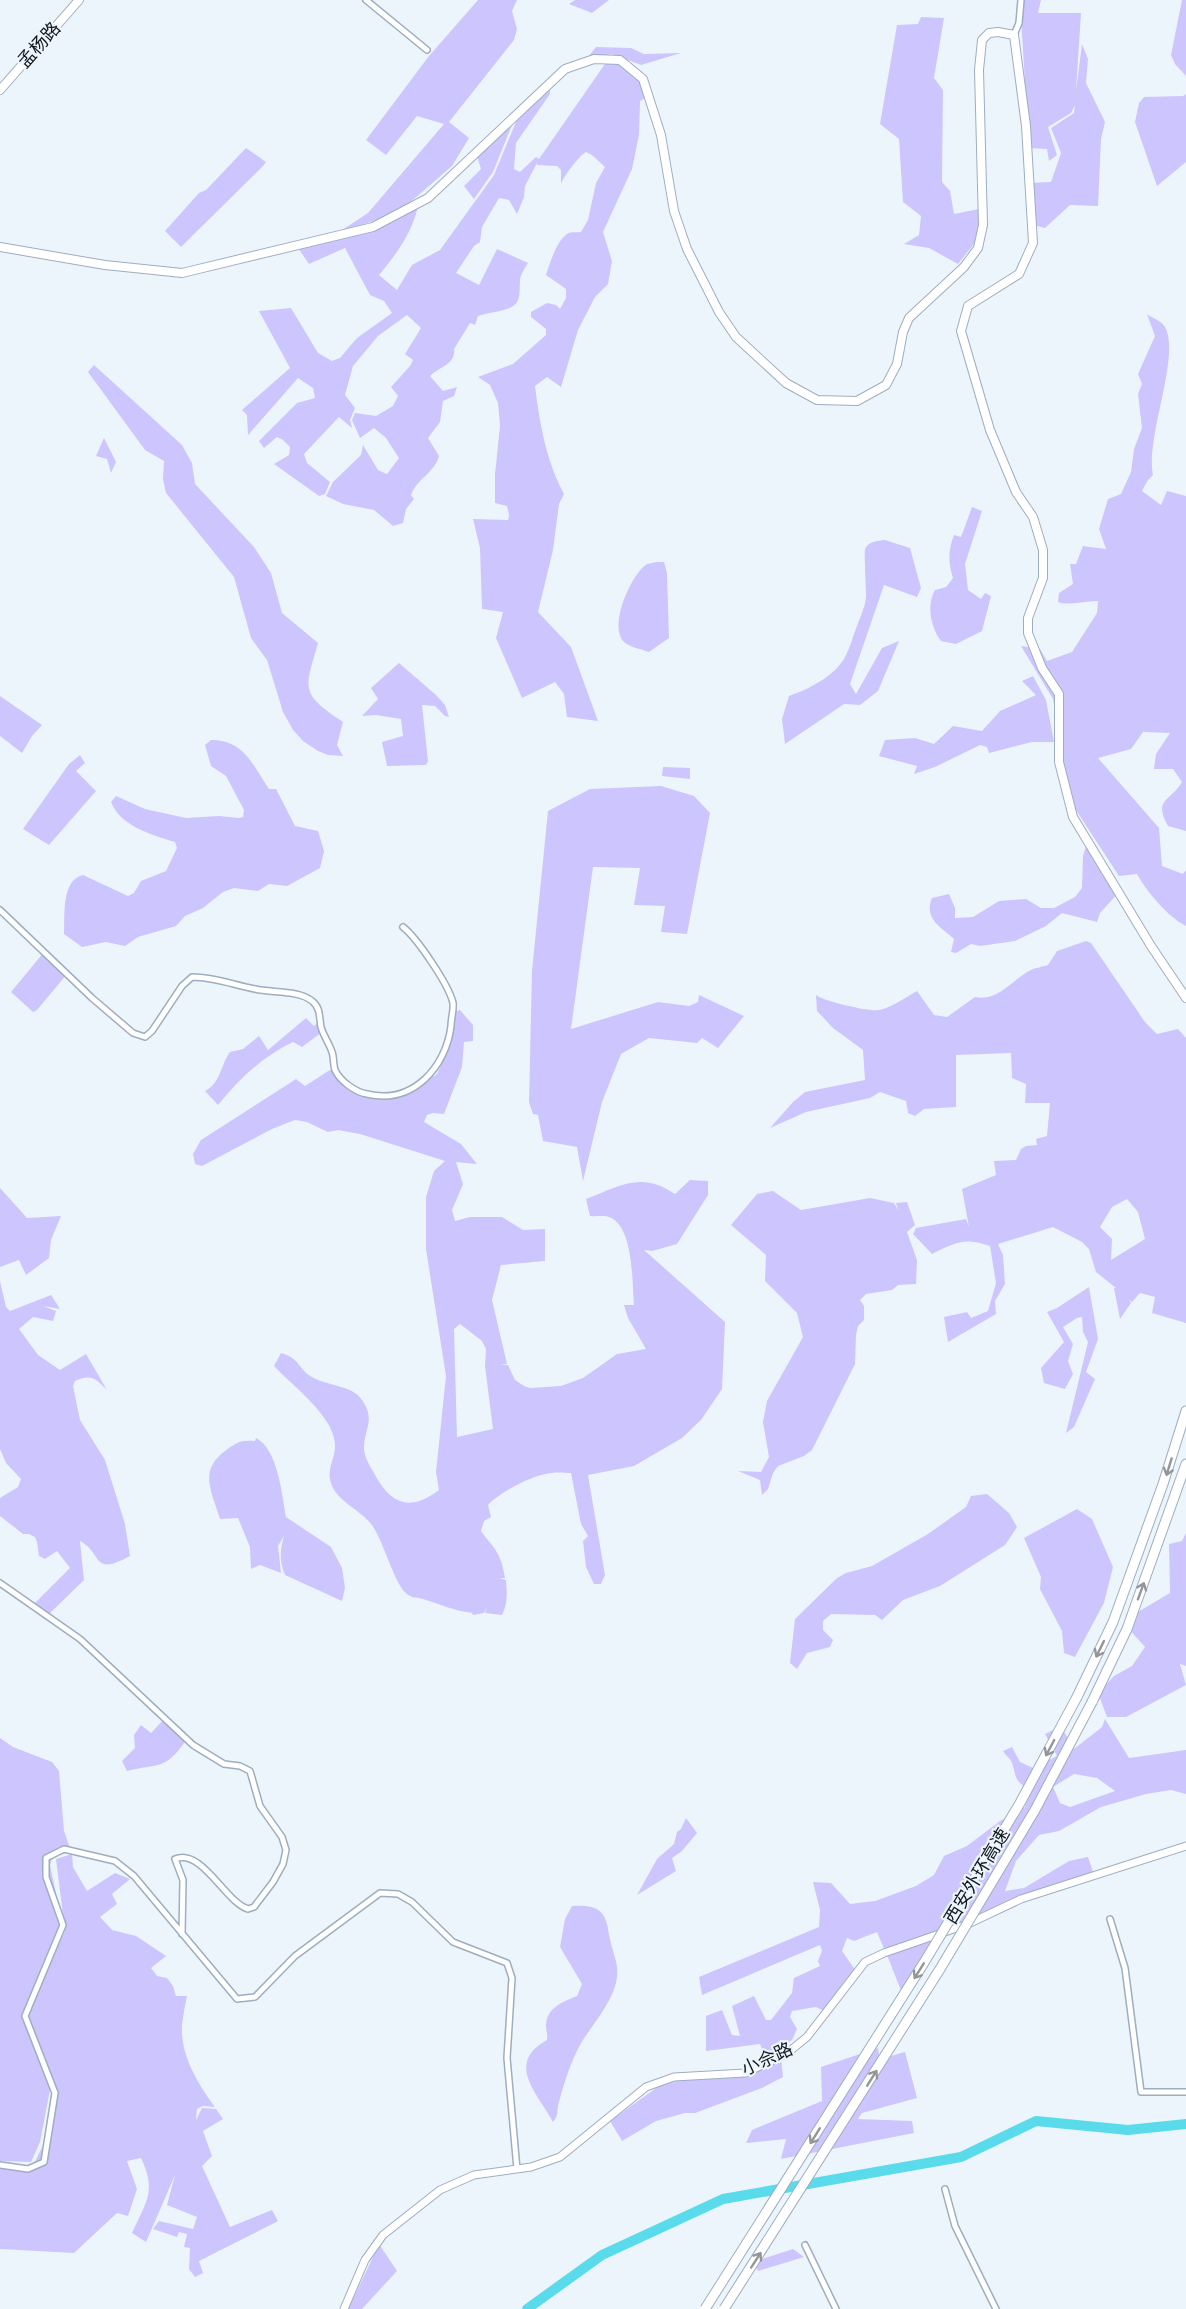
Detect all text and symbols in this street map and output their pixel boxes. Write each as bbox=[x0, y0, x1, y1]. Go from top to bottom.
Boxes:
street label: 孟杨路 bbox=[12, 17, 66, 73]
one-way arrow bbox=[1163, 1457, 1174, 1476]
one-way arrow bbox=[1136, 1582, 1147, 1601]
one-way arrow bbox=[1094, 1640, 1106, 1658]
one-way arrow bbox=[1044, 1739, 1055, 1757]
street label: 西安外环高速 bbox=[939, 1824, 1015, 1928]
one-way arrow bbox=[913, 1962, 925, 1979]
street label: 小佘路 bbox=[737, 2037, 797, 2081]
one-way arrow bbox=[866, 2070, 878, 2087]
one-way arrow bbox=[808, 2127, 821, 2144]
one-way arrow bbox=[750, 2252, 762, 2269]

